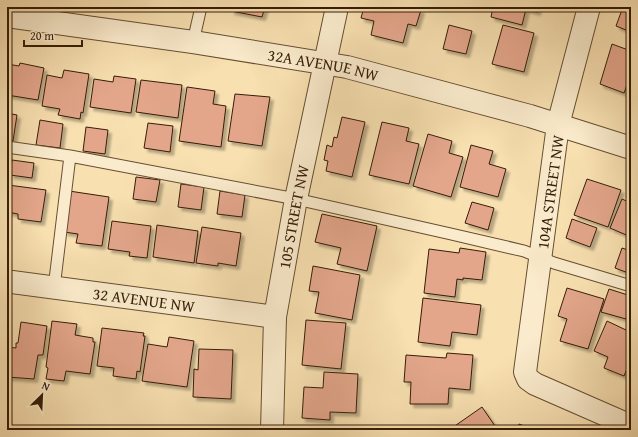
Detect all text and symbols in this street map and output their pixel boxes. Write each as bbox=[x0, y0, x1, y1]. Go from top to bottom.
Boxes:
scale bar bbox=[24, 22, 82, 48]
text: 20 m bbox=[30, 27, 54, 44]
street label: 32A AVENUE NW bbox=[266, 42, 382, 87]
street label: 104A STREET NW bbox=[530, 133, 570, 251]
street label: 105 STREET NW bbox=[272, 162, 315, 271]
street label: 32 AVENUE NW bbox=[91, 281, 197, 318]
north arrow bbox=[22, 375, 62, 415]
text: N bbox=[39, 377, 53, 395]

